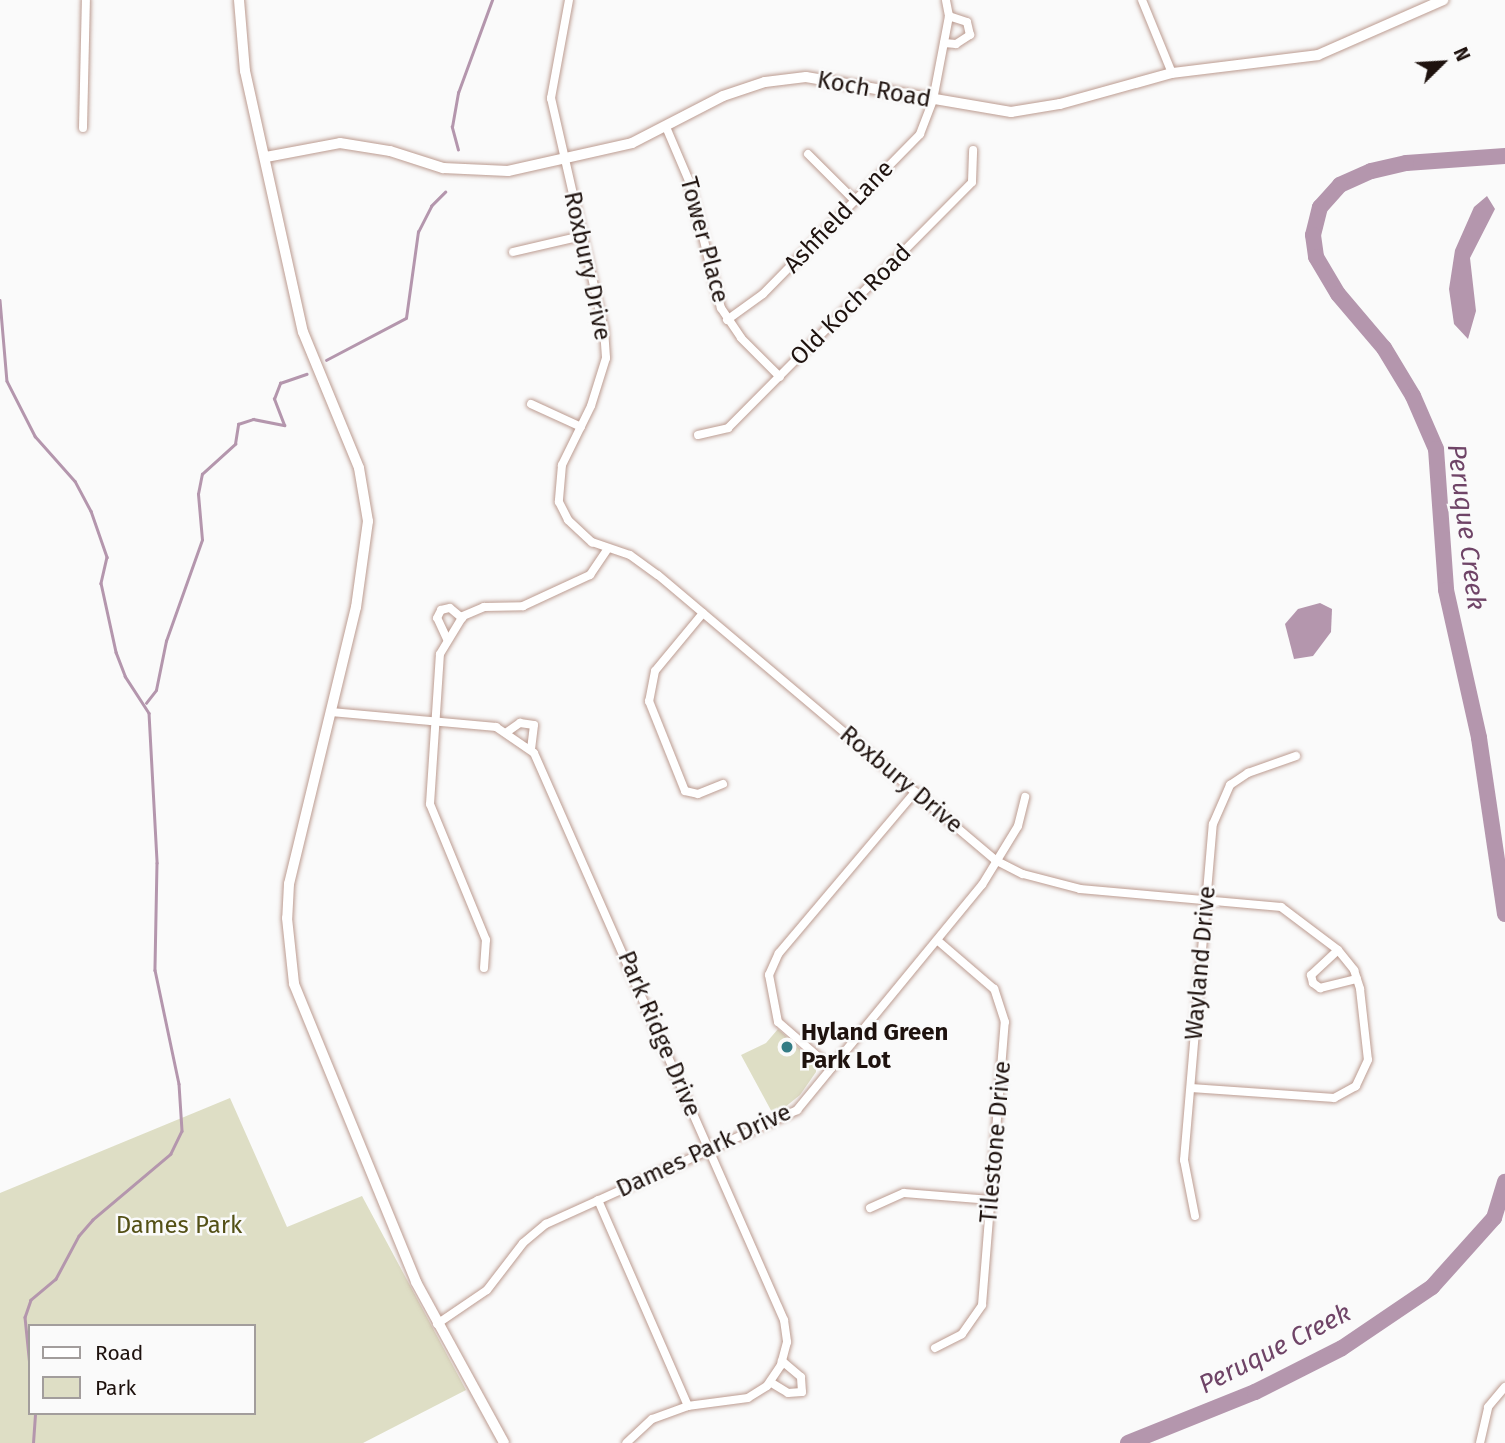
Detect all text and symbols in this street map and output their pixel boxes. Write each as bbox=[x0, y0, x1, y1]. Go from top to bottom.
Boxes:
north arrow bbox=[1407, 28, 1477, 98]
text: N bbox=[1449, 44, 1475, 65]
street label: Koch Road bbox=[815, 66, 933, 114]
street label: Ashfield Lane bbox=[778, 155, 900, 279]
street label: Tower Place bbox=[673, 174, 735, 306]
street label: Roxbury Drive bbox=[557, 189, 617, 343]
street label: Old Koch Road bbox=[785, 239, 917, 371]
water label: Peruque Creek bbox=[1440, 442, 1492, 612]
street label: Roxbury Drive bbox=[834, 720, 968, 840]
street label: Wayland Drive bbox=[1180, 885, 1222, 1041]
street label: Park Ridge Drive bbox=[611, 947, 707, 1121]
place label: Hyland Green Park Lot bbox=[801, 1019, 948, 1075]
marker: Hyland Green Park Lot bbox=[779, 1039, 795, 1055]
street label: Tilestone Drive bbox=[975, 1060, 1017, 1224]
street label: Dames Park Drive bbox=[612, 1098, 796, 1204]
park label: Dames Park bbox=[116, 1212, 242, 1240]
water label: Peruque Creek bbox=[1194, 1297, 1356, 1401]
legend bbox=[28, 1324, 256, 1415]
text: Road bbox=[95, 1340, 143, 1366]
text: Park bbox=[95, 1375, 136, 1401]

